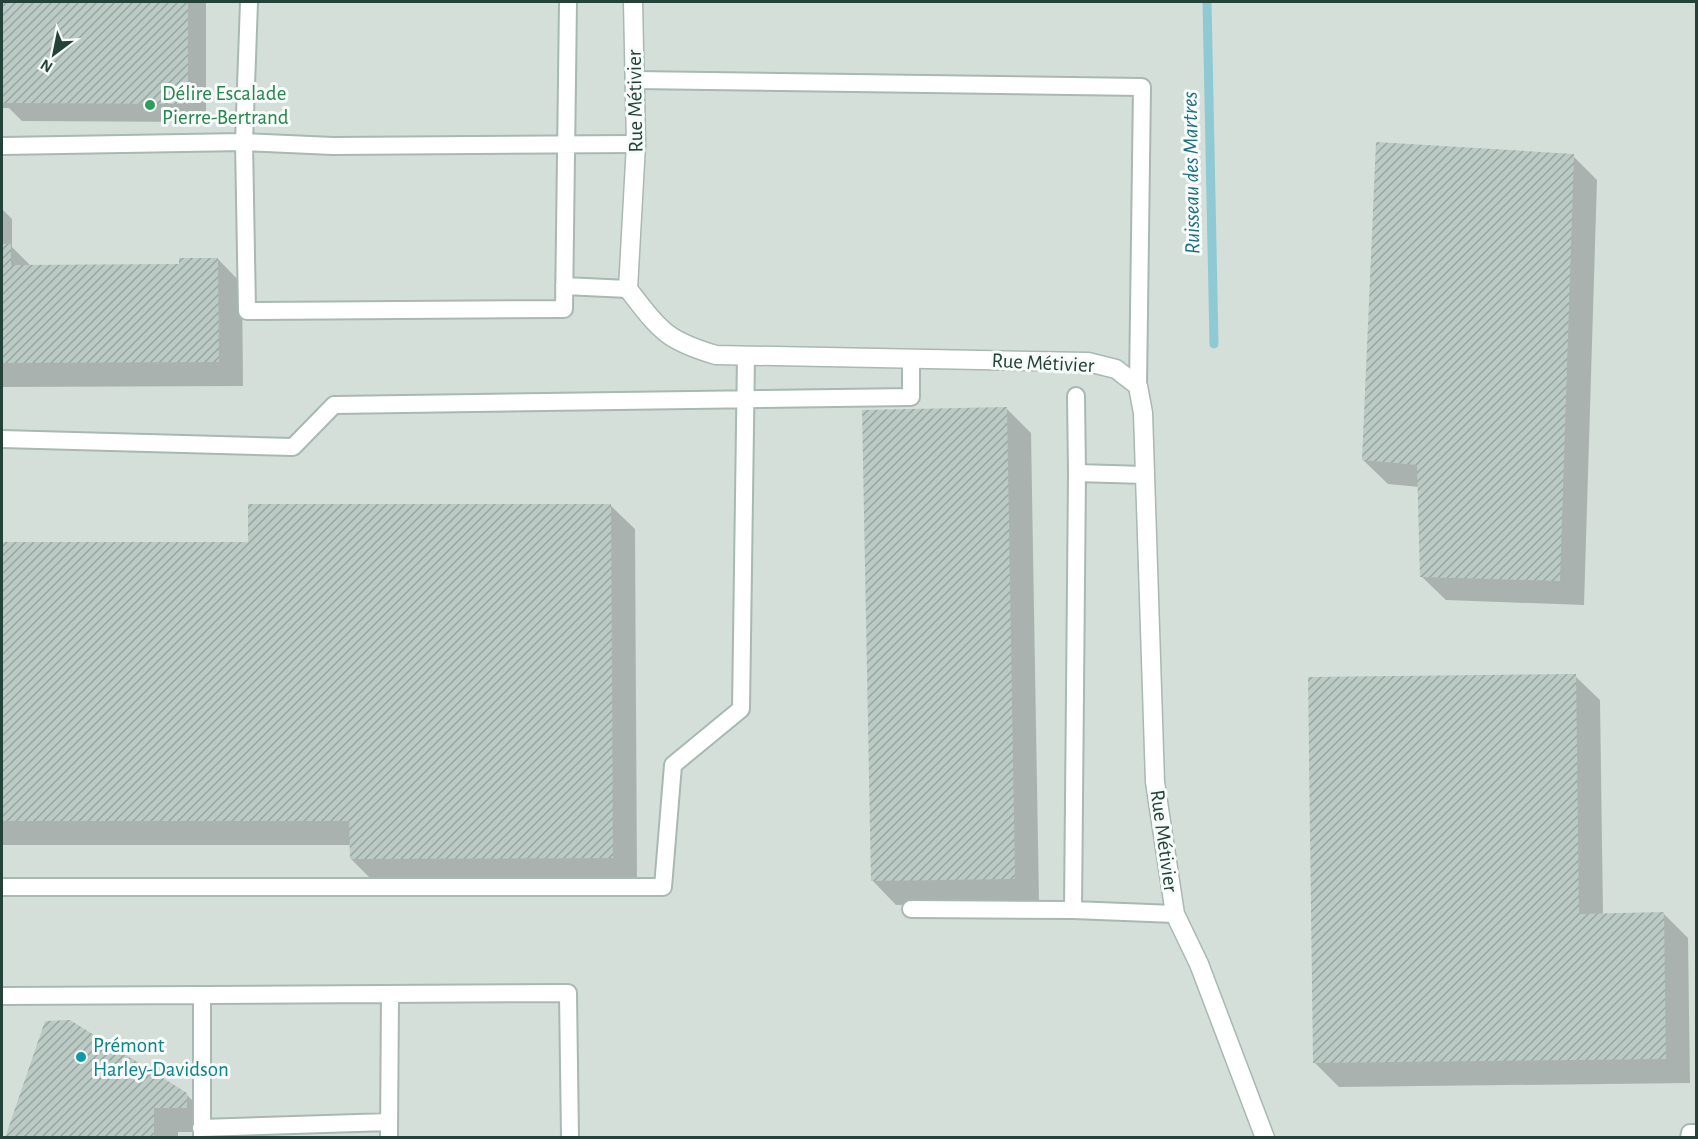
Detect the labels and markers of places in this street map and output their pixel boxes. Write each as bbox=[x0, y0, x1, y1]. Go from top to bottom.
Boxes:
place label: Délire Escalade Pierre-Bertrand bbox=[162, 83, 289, 128]
marker: Délire Escalade Pierre-Bertrand bbox=[143, 98, 157, 112]
place label: Prémont Harley-Davidson bbox=[93, 1035, 229, 1080]
marker: Prémont Harley-Davidson bbox=[74, 1050, 88, 1064]

